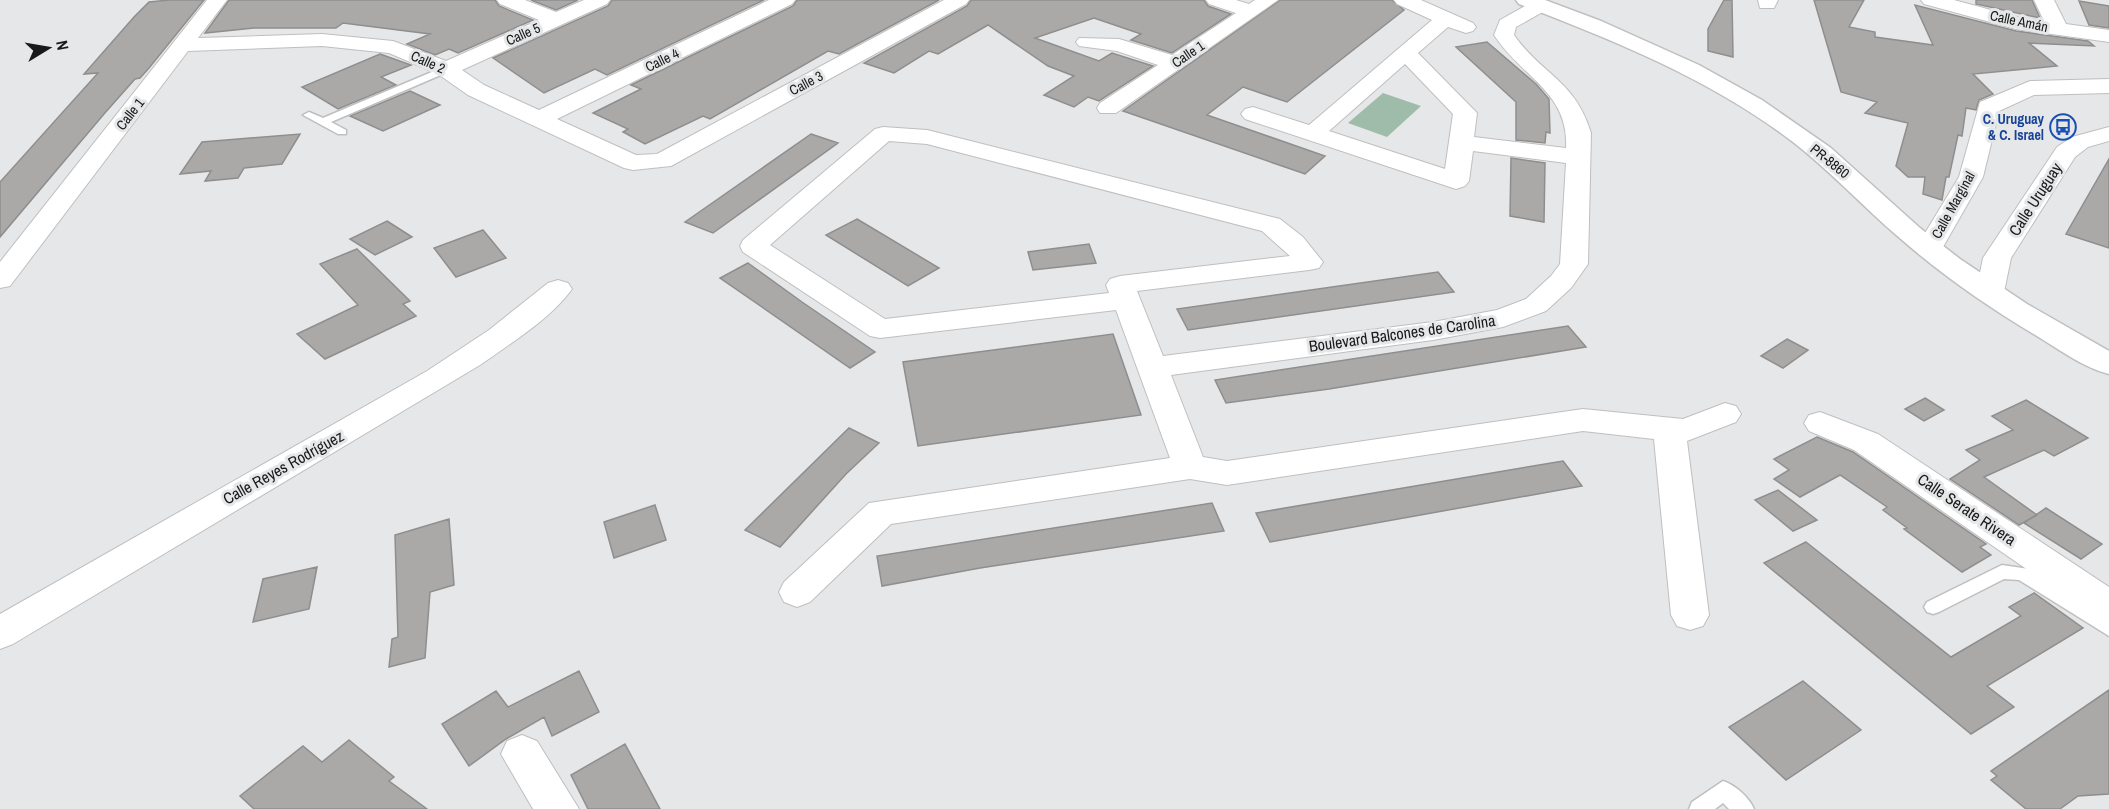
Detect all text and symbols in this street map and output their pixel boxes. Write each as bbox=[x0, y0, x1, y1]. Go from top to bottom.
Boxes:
street label: Calle Amán bbox=[1988, 6, 2050, 36]
north arrow bbox=[18, 18, 78, 78]
street label: Calle 5 bbox=[503, 19, 543, 49]
street label: Calle 1 bbox=[1168, 36, 1208, 71]
text: N bbox=[51, 38, 74, 52]
street label: Calle 4 bbox=[642, 44, 683, 76]
street label: Calle 2 bbox=[408, 47, 448, 77]
street label: Calle 3 bbox=[786, 67, 826, 99]
street label: Calle 1 bbox=[112, 94, 148, 134]
place label: C. Uruguay & C. Israel bbox=[1983, 110, 2045, 144]
bus stop icon: C. Uruguay & C. Israel bbox=[2048, 112, 2078, 142]
street label: PR-8860 bbox=[1807, 140, 1853, 182]
street label: Calle Uruguay bbox=[2003, 158, 2067, 240]
street label: Calle Marginal bbox=[1927, 168, 1979, 242]
street label: Boulevard Balcones de Carolina bbox=[1307, 309, 1497, 357]
street label: Calle Reyes Rodríguez bbox=[219, 424, 348, 509]
street label: Calle Serate Rivera bbox=[1913, 468, 2021, 551]

